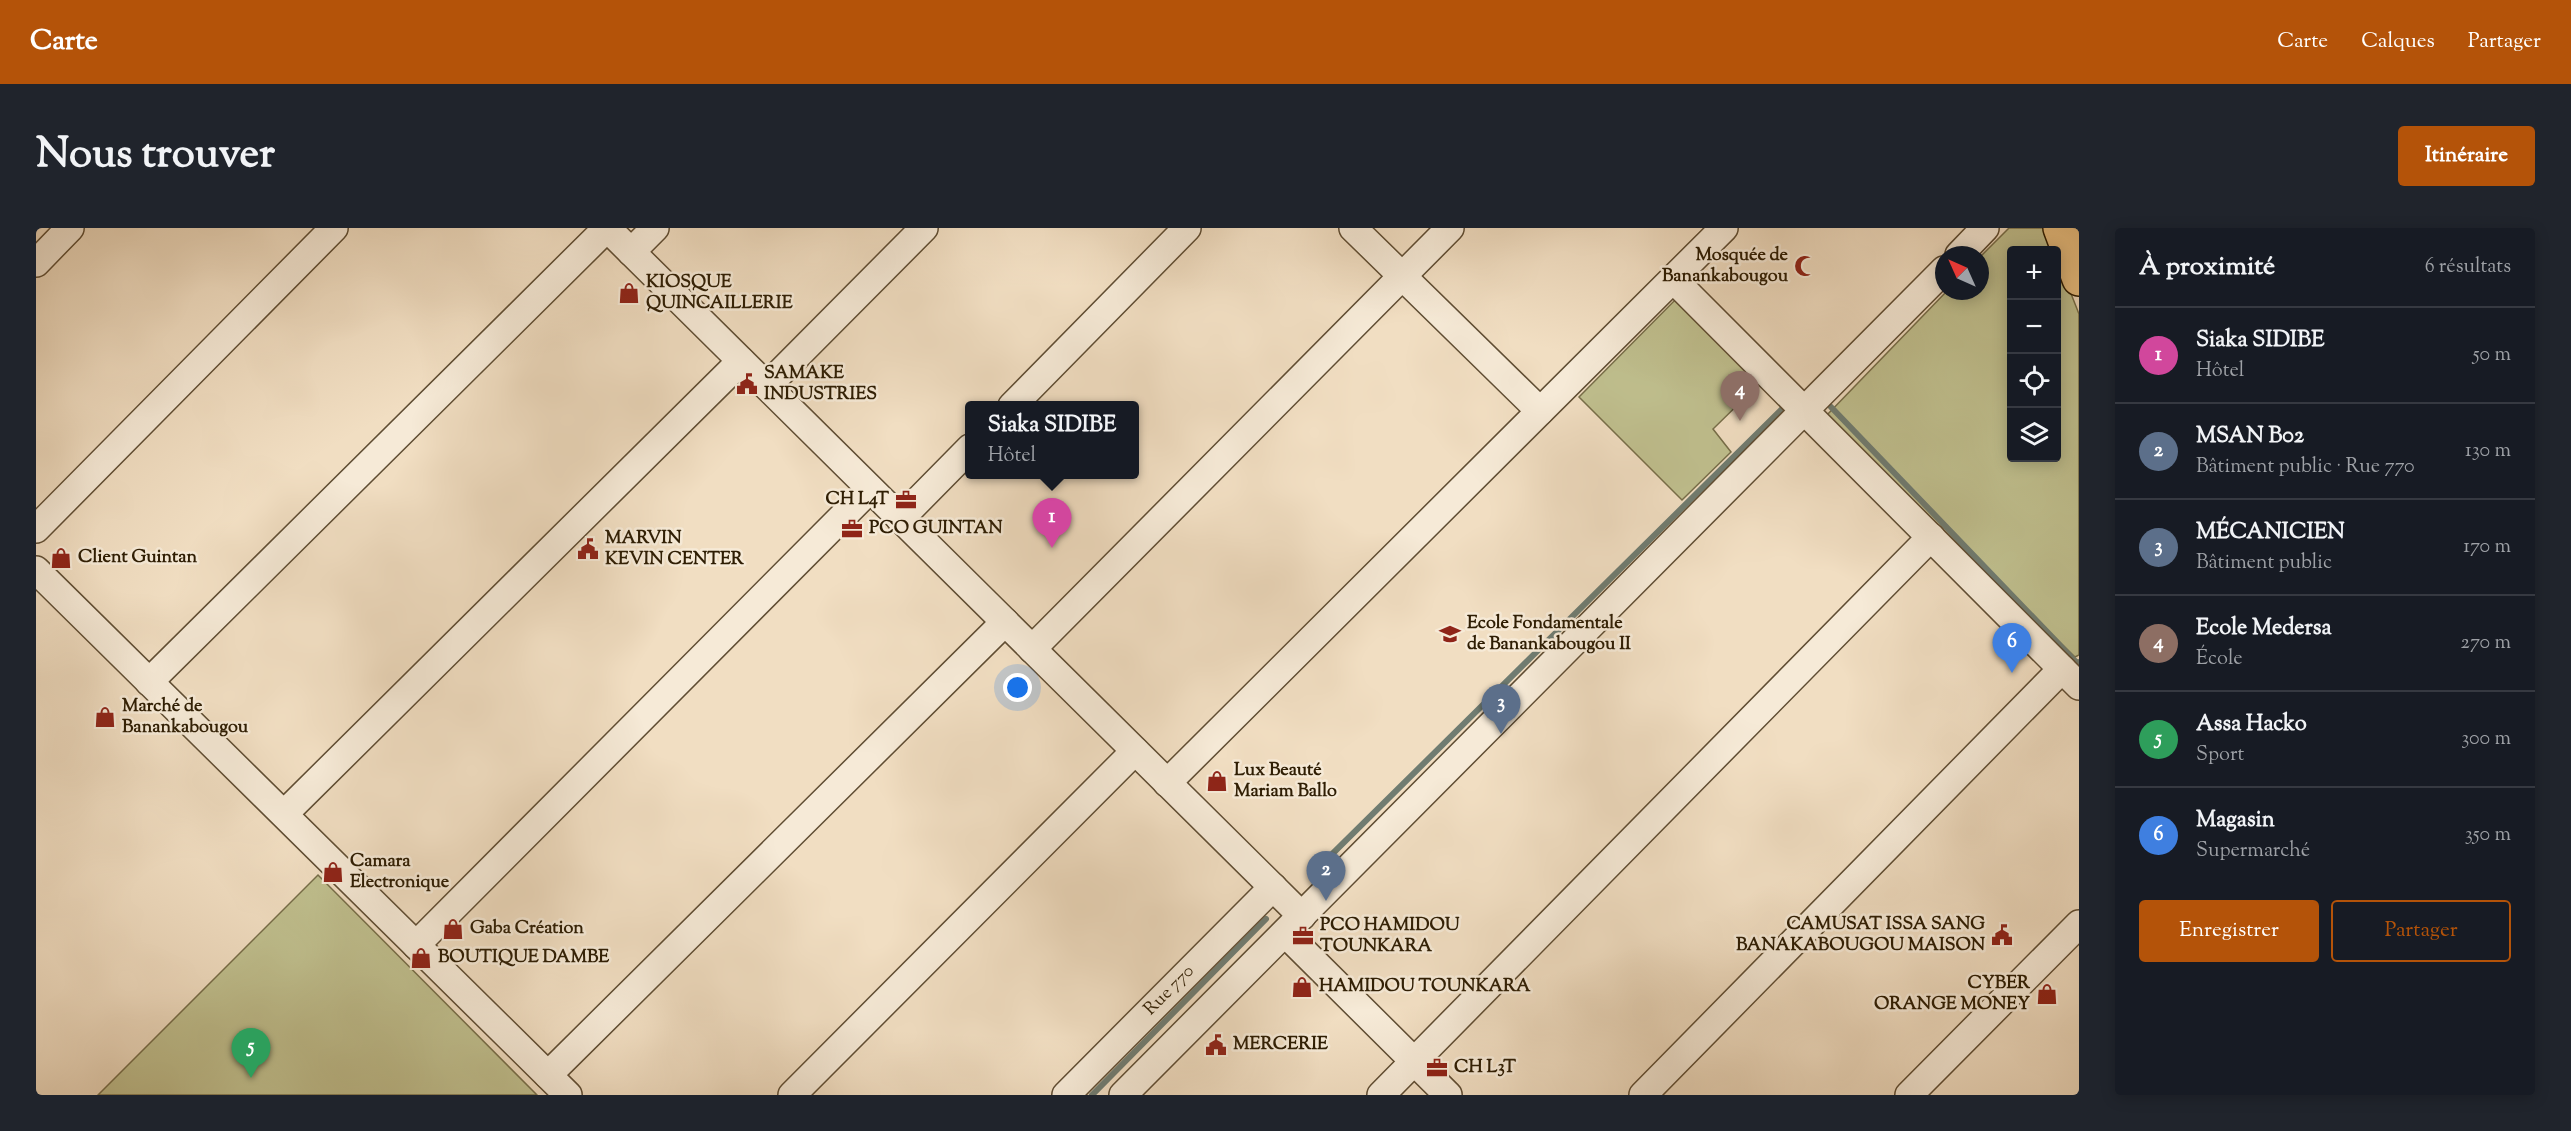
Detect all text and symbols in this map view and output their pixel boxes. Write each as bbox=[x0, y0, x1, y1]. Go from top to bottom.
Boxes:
text: Carte bbox=[30, 22, 98, 62]
text: Carte bbox=[2277, 27, 2328, 57]
text: Calques bbox=[2361, 27, 2435, 57]
text: Partager bbox=[2468, 27, 2541, 57]
text: Nous trouver bbox=[36, 126, 275, 186]
button: Itinéraire bbox=[2398, 126, 2535, 186]
place label: Mosquée de Banankabougou bbox=[1662, 243, 1789, 290]
north arrow bbox=[1935, 246, 1989, 300]
map controls bbox=[2007, 246, 2061, 462]
button: + bbox=[2007, 246, 2061, 300]
text: À proximité bbox=[2139, 249, 2275, 286]
text: 6 résultats bbox=[2425, 253, 2511, 282]
mosque icon: Mosquée de Banankabougou bbox=[1793, 254, 1817, 278]
place label: KIOSQUE QUINCAILLERIE bbox=[646, 270, 793, 317]
shop icon: KIOSQUE QUINCAILLERIE bbox=[617, 281, 641, 305]
button: − bbox=[2007, 300, 2061, 354]
text: Siaka SIDIBE bbox=[2196, 325, 2324, 357]
text: 1 bbox=[2155, 341, 2162, 370]
text: 50 m bbox=[2473, 341, 2511, 370]
button: locate bbox=[2007, 354, 2061, 408]
text: Hôtel bbox=[2196, 357, 2244, 386]
place label: SAMAKE INDUSTRIES bbox=[764, 361, 877, 408]
public building icon: SAMAKE INDUSTRIES bbox=[735, 372, 759, 396]
pin: 4 bbox=[1720, 372, 1760, 421]
popup bbox=[965, 401, 1139, 479]
button: layers bbox=[2007, 408, 2061, 462]
text: Siaka SIDIBE bbox=[988, 410, 1116, 442]
text: MSAN B02 bbox=[2196, 421, 2304, 453]
text: 2 bbox=[2154, 437, 2163, 466]
text: 130 m bbox=[2465, 437, 2511, 466]
text: Hôtel bbox=[988, 442, 1036, 471]
text: Bâtiment public · Rue 770 bbox=[2196, 453, 2415, 482]
place label: CH L4T bbox=[825, 487, 889, 513]
office icon: CH L4T bbox=[894, 488, 918, 512]
pin: 1 bbox=[1032, 498, 1072, 548]
place label: PCO GUINTAN bbox=[869, 516, 1003, 542]
office icon: PCO GUINTAN bbox=[840, 517, 864, 541]
text: MÉCANICIEN bbox=[2196, 517, 2345, 549]
place label: MARVIN KEVIN CENTER bbox=[605, 526, 745, 573]
text: 3 bbox=[2154, 533, 2163, 562]
text: 170 m bbox=[2463, 533, 2511, 562]
public building icon: MARVIN KEVIN CENTER bbox=[576, 537, 600, 561]
place label: Client Guintan bbox=[78, 545, 198, 571]
shop icon: Client Guintan bbox=[49, 546, 73, 570]
text: Bâtiment public bbox=[2196, 549, 2332, 578]
place label: Ecole Fondamentale de Banankabougou II bbox=[1467, 611, 1631, 658]
text: Ecole Medersa bbox=[2196, 613, 2332, 645]
school or university icon: Ecole Fondamentale de Banankabougou II bbox=[1438, 622, 1462, 646]
pin: 6 bbox=[1992, 624, 2032, 673]
text: 4 bbox=[2153, 629, 2164, 658]
text: 270 m bbox=[2461, 629, 2511, 658]
text: École bbox=[2196, 645, 2243, 674]
your location bbox=[1003, 673, 1032, 702]
pin: 3 bbox=[1482, 684, 1520, 734]
place label: Marché de Banankabougou bbox=[122, 694, 249, 741]
shop icon: Marché de Banankabougou bbox=[93, 705, 117, 729]
text: Assa Hacko bbox=[2196, 709, 2307, 741]
text: 5 bbox=[2155, 725, 2162, 754]
text: 300 m bbox=[2461, 725, 2511, 754]
text: Sport bbox=[2196, 741, 2244, 770]
place label: Lux Beauté Mariam Ballo bbox=[1234, 758, 1337, 805]
shop icon: Lux Beauté Mariam Ballo bbox=[1205, 769, 1229, 793]
text: Magasin bbox=[2196, 805, 2275, 837]
text: 6 bbox=[2154, 821, 2163, 850]
text: 350 m bbox=[2465, 821, 2511, 850]
text: Supermarché bbox=[2196, 837, 2310, 866]
place label: Camara Electronique bbox=[350, 849, 450, 896]
pin: 2 bbox=[1306, 852, 1346, 901]
shop icon: Camara Electronique bbox=[321, 860, 345, 884]
button: Enregistrer bbox=[2139, 900, 2319, 962]
button: Partager bbox=[2331, 900, 2511, 962]
place label: CAMUSAT ISSA SANG BANAKABOUGOU MAISON bbox=[1736, 912, 1986, 959]
place label: PCO HAMIDOU TOUNKARA bbox=[1320, 913, 1460, 960]
place label: Gaba Création bbox=[470, 916, 584, 942]
shop icon: Gaba Création bbox=[441, 917, 465, 941]
public building icon: CAMUSAT ISSA SANG BANAKABOUGOU MAISON bbox=[1990, 923, 2014, 947]
office icon: PCO HAMIDOU TOUNKARA bbox=[1291, 924, 1315, 948]
place label: BOUTIQUE DAMBE bbox=[438, 945, 609, 971]
shop icon: BOUTIQUE DAMBE bbox=[409, 946, 433, 970]
street label: Rue 770 bbox=[1139, 960, 1201, 1022]
place label: CYBER ORANGE MONEY bbox=[1874, 971, 2031, 1018]
place label: HAMIDOU TOUNKARA bbox=[1319, 974, 1531, 1000]
shop icon: HAMIDOU TOUNKARA bbox=[1290, 975, 1314, 999]
shop icon: CYBER ORANGE MONEY bbox=[2035, 982, 2059, 1006]
pin: 5 bbox=[232, 1028, 270, 1078]
place label: MERCERIE bbox=[1233, 1032, 1328, 1058]
public building icon: MERCERIE bbox=[1204, 1033, 1228, 1057]
place label: CH L3T bbox=[1454, 1055, 1516, 1081]
office icon: CH L3T bbox=[1425, 1056, 1449, 1080]

